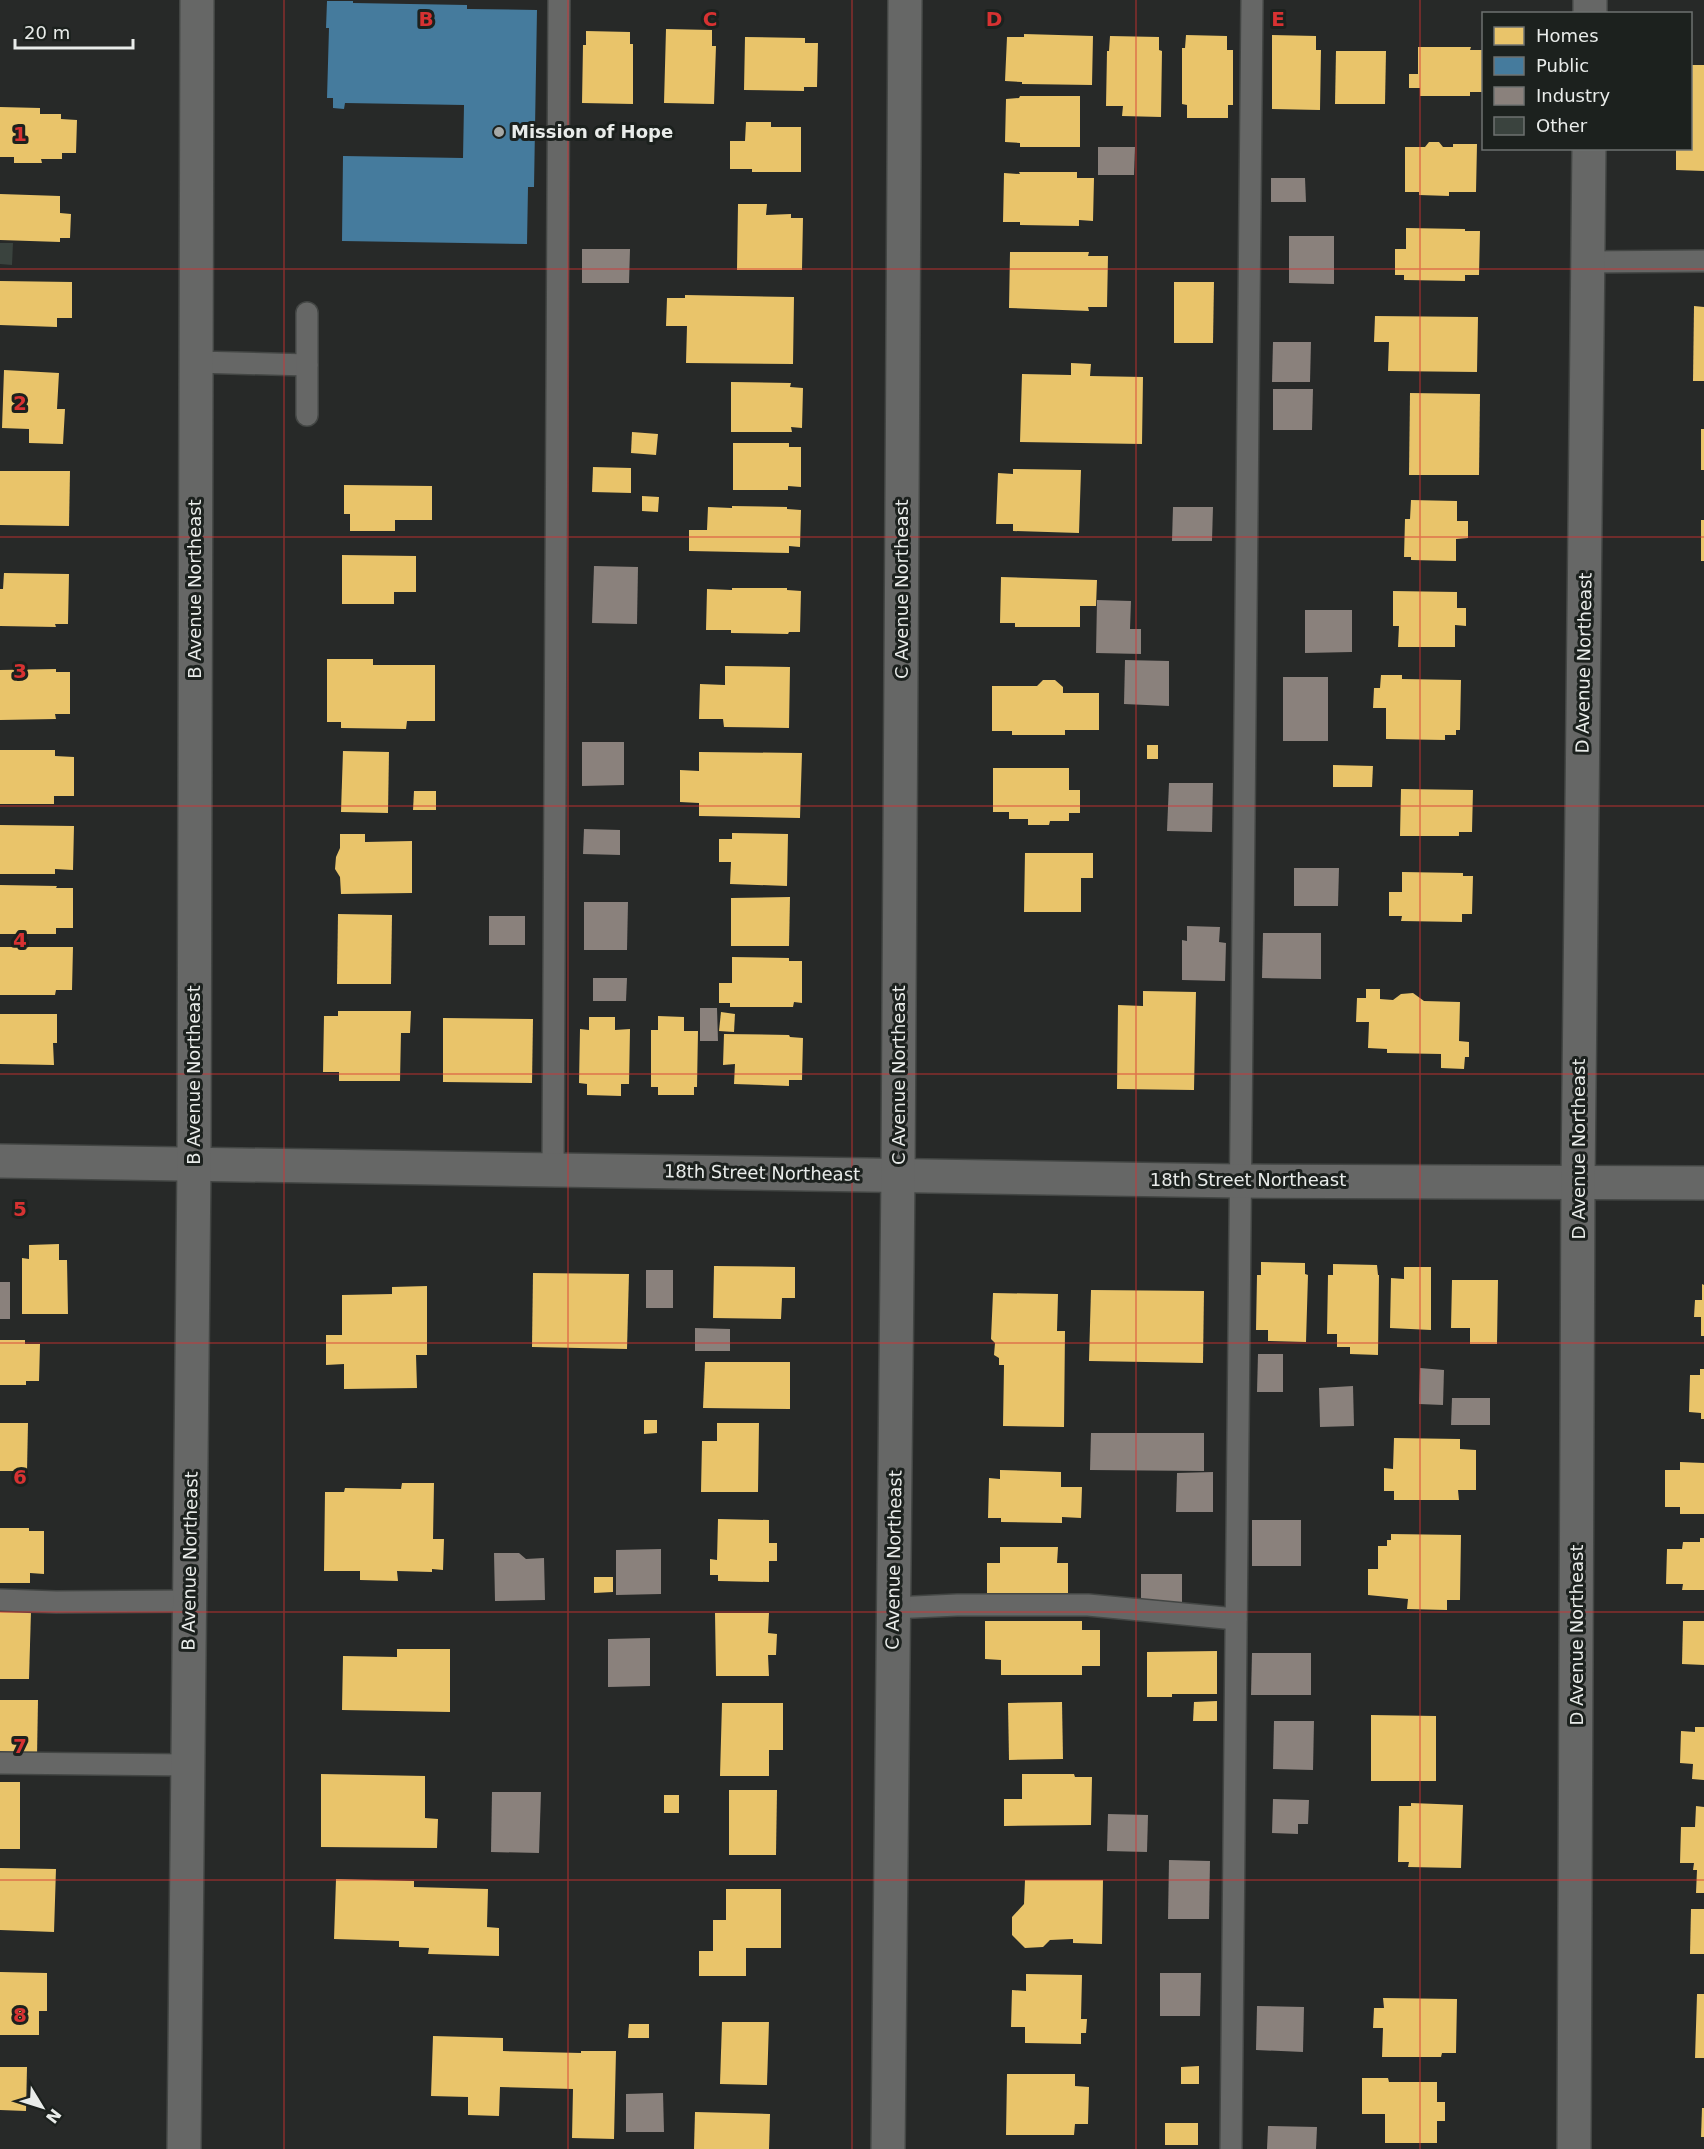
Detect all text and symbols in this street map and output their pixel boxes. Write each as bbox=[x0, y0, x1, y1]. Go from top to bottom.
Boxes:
text: B bbox=[418, 7, 434, 31]
text: C bbox=[703, 7, 717, 31]
text: D bbox=[986, 7, 1002, 31]
text: E bbox=[1271, 7, 1285, 31]
scale bar bbox=[15, 12, 134, 50]
legend bbox=[1482, 12, 1692, 150]
text: 20 m bbox=[24, 22, 70, 43]
text: Homes bbox=[1536, 25, 1599, 46]
text: Public bbox=[1536, 55, 1589, 76]
text: Industry bbox=[1536, 85, 1610, 106]
text: Other bbox=[1536, 115, 1588, 136]
place label: Mission of Hope bbox=[511, 121, 673, 142]
text: 1 bbox=[13, 122, 27, 146]
marker: Mission of Hope bbox=[492, 125, 506, 139]
text: 2 bbox=[13, 391, 27, 415]
street label: B Avenue Northeast bbox=[184, 499, 205, 679]
street label: C Avenue Northeast bbox=[891, 499, 912, 679]
street label: D Avenue Northeast bbox=[1571, 572, 1596, 754]
text: 3 bbox=[13, 659, 27, 683]
text: 4 bbox=[13, 928, 27, 952]
street label: B Avenue Northeast bbox=[183, 985, 204, 1165]
street label: C Avenue Northeast bbox=[888, 985, 909, 1165]
street label: D Avenue Northeast bbox=[1568, 1058, 1589, 1240]
street label: 18th Street Northeast bbox=[664, 1160, 860, 1185]
street label: 18th Street Northeast bbox=[1150, 1169, 1346, 1190]
text: 5 bbox=[13, 1197, 27, 1221]
text: 6 bbox=[13, 1465, 27, 1489]
street label: C Avenue Northeast bbox=[881, 1470, 906, 1650]
street label: B Avenue Northeast bbox=[177, 1471, 202, 1651]
street label: D Avenue Northeast bbox=[1566, 1544, 1587, 1726]
text: 7 bbox=[13, 1734, 27, 1758]
text: 8 bbox=[13, 2003, 27, 2027]
north arrow bbox=[12, 2077, 72, 2137]
text: N bbox=[42, 2105, 65, 2127]

